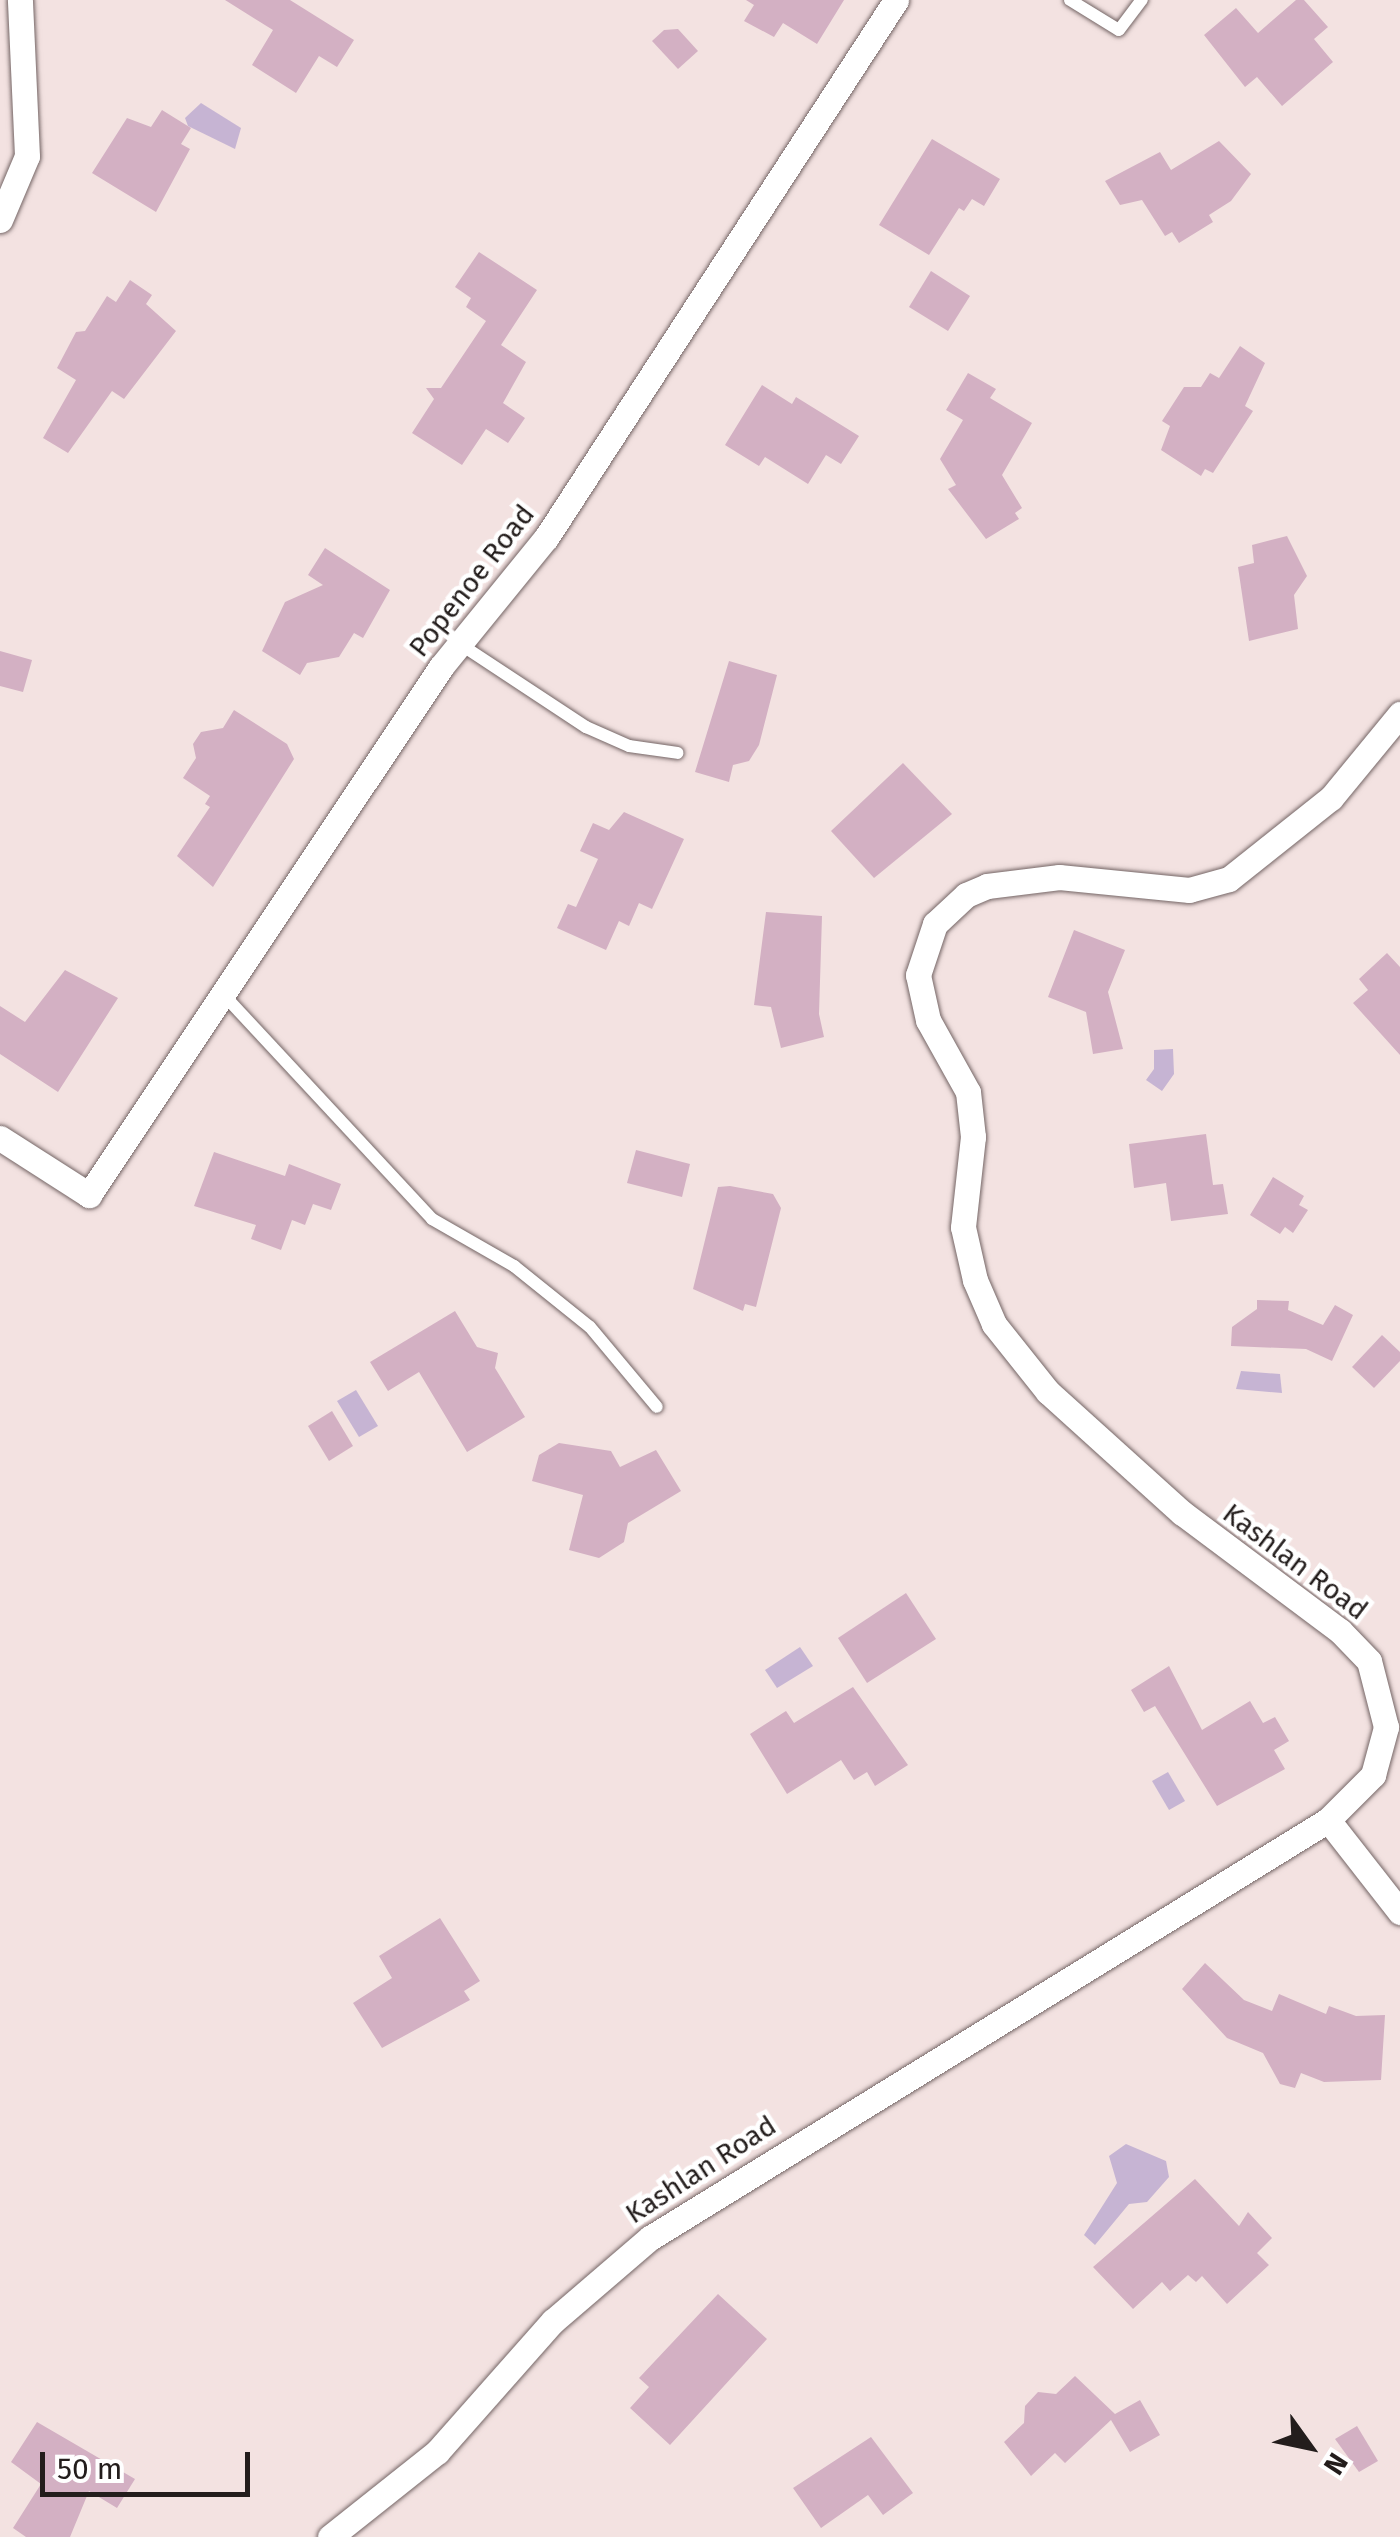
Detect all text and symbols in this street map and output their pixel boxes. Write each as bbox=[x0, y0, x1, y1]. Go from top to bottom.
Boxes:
street label: Popenoe Road bbox=[402, 498, 542, 664]
street label: Kashlan Road bbox=[1216, 1497, 1374, 1627]
street label: Kashlan Road bbox=[620, 2109, 782, 2231]
north arrow bbox=[1260, 2397, 1360, 2497]
scale bar bbox=[45, 2432, 255, 2494]
text: N bbox=[1317, 2447, 1354, 2480]
text: 50 m bbox=[57, 2451, 122, 2487]

